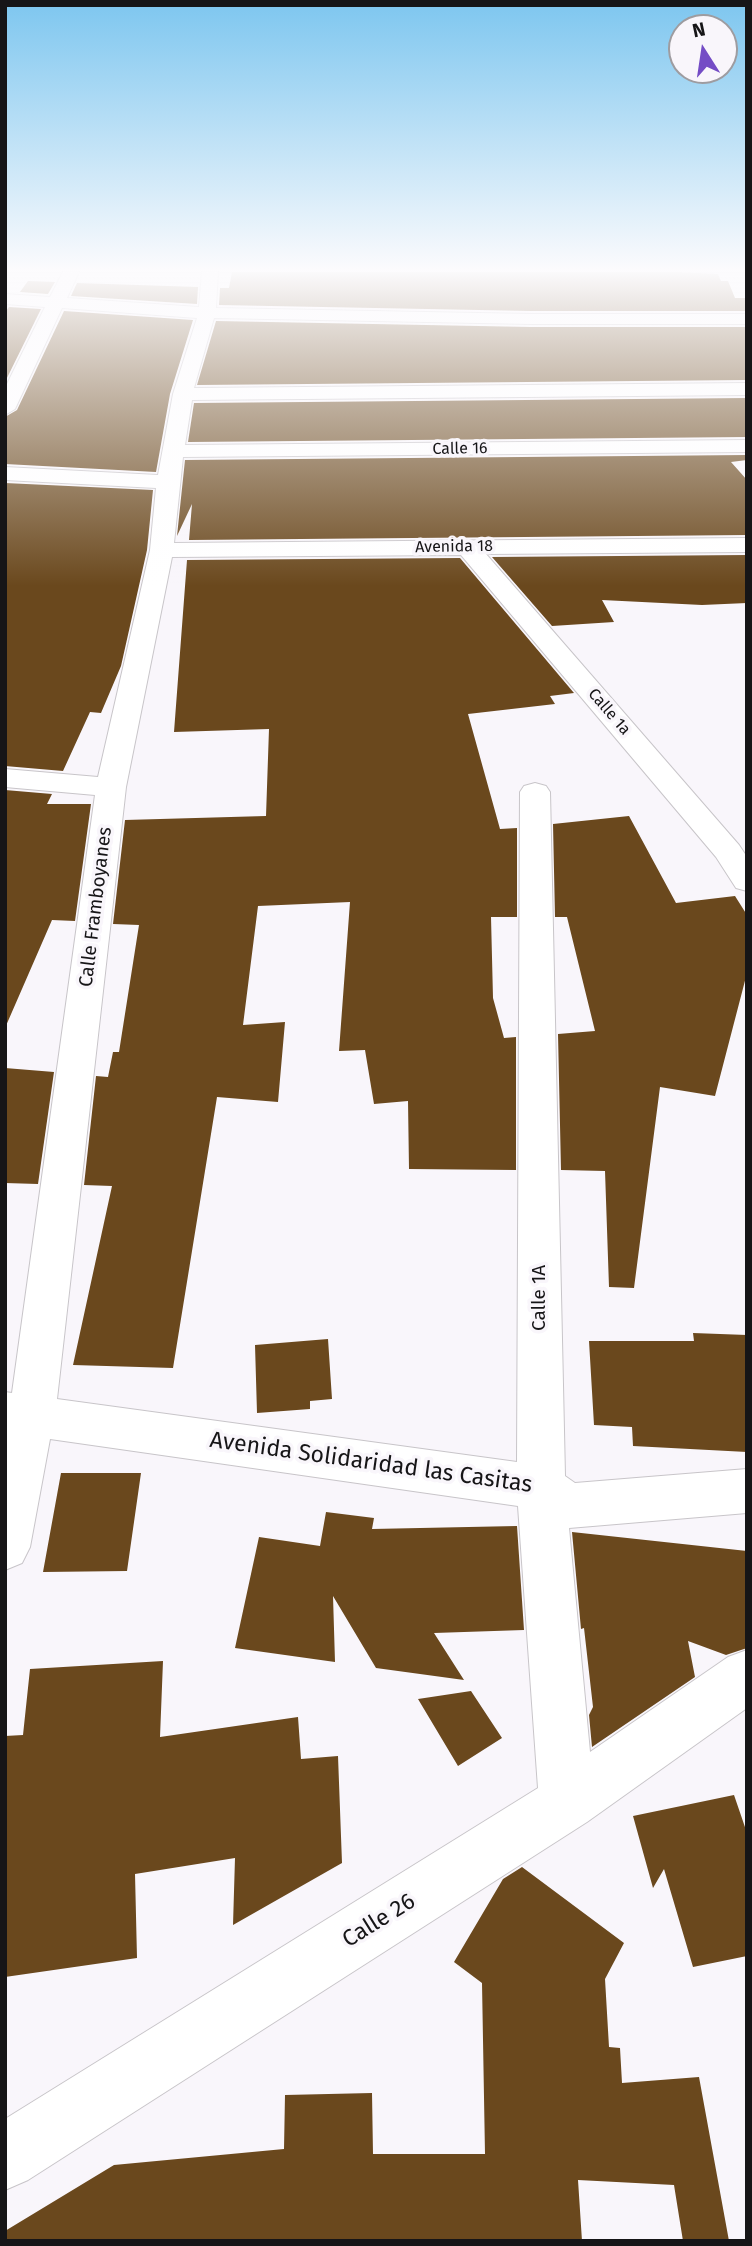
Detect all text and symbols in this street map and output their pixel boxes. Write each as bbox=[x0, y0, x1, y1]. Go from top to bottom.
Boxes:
north arrow bbox=[668, 14, 738, 84]
text: N bbox=[690, 17, 707, 42]
street label: Calle 16 bbox=[432, 439, 488, 459]
street label: Avenida 18 bbox=[415, 537, 493, 557]
street label: Calle 1a bbox=[584, 685, 634, 739]
street label: Calle Framboyanes bbox=[75, 826, 117, 988]
street label: Calle 1A bbox=[529, 1265, 551, 1331]
street label: Avenida Solidaridad las Casitas bbox=[208, 1427, 534, 1499]
street label: Calle 26 bbox=[338, 1888, 420, 1954]

